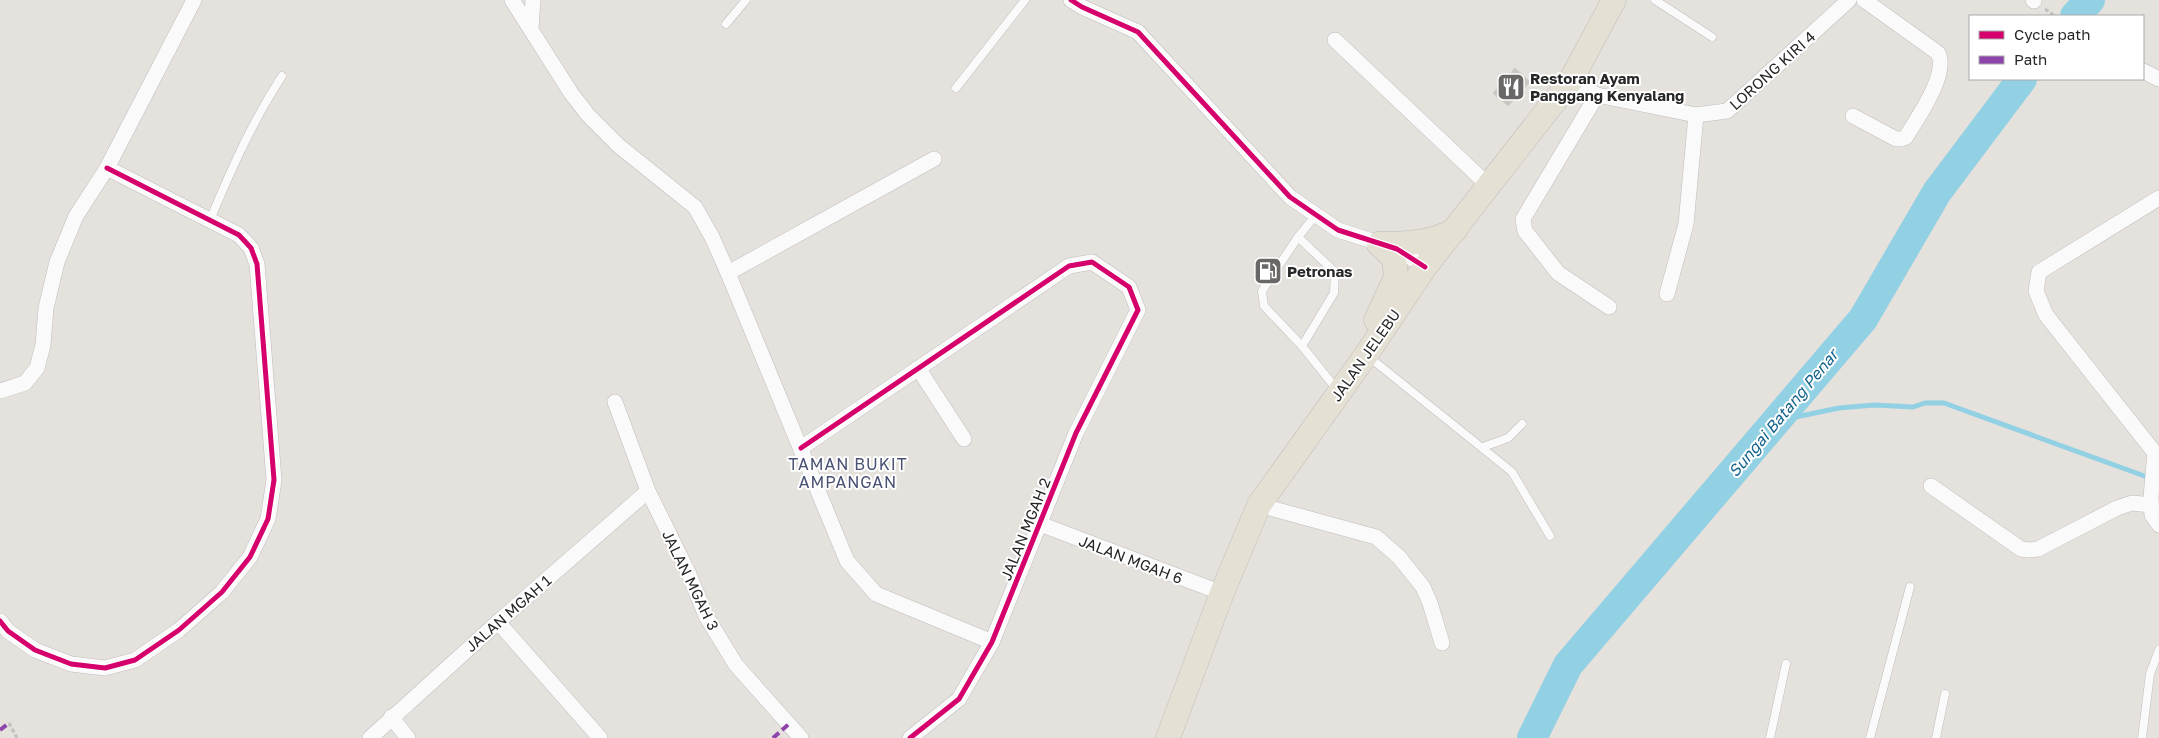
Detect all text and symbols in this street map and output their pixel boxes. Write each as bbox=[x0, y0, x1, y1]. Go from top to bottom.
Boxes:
legend bbox=[1969, 15, 2144, 80]
text: Cycle path bbox=[2014, 25, 2090, 43]
street label: LORONG KIRI 4 bbox=[1725, 27, 1819, 113]
text: Path bbox=[2014, 50, 2047, 68]
place label: Restoran Ayam Panggang Kenyalang bbox=[1530, 69, 1684, 104]
restaurant icon: Restoran Ayam Panggang Kenyalang bbox=[1496, 72, 1526, 102]
fuel station icon: Petronas bbox=[1253, 256, 1283, 286]
place label: Petronas bbox=[1287, 262, 1353, 280]
street label: JALAN JELEBU bbox=[1327, 305, 1403, 405]
water label: Sungai Batang Penar bbox=[1724, 343, 1844, 481]
district label: TAMAN BUKIT AMPANGAN bbox=[788, 454, 908, 492]
street label: JALAN MGAH 2 bbox=[996, 475, 1054, 583]
street label: JALAN MGAH 3 bbox=[659, 527, 723, 633]
street label: JALAN MGAH 6 bbox=[1077, 531, 1185, 587]
street label: JALAN MGAH 1 bbox=[461, 571, 555, 655]

